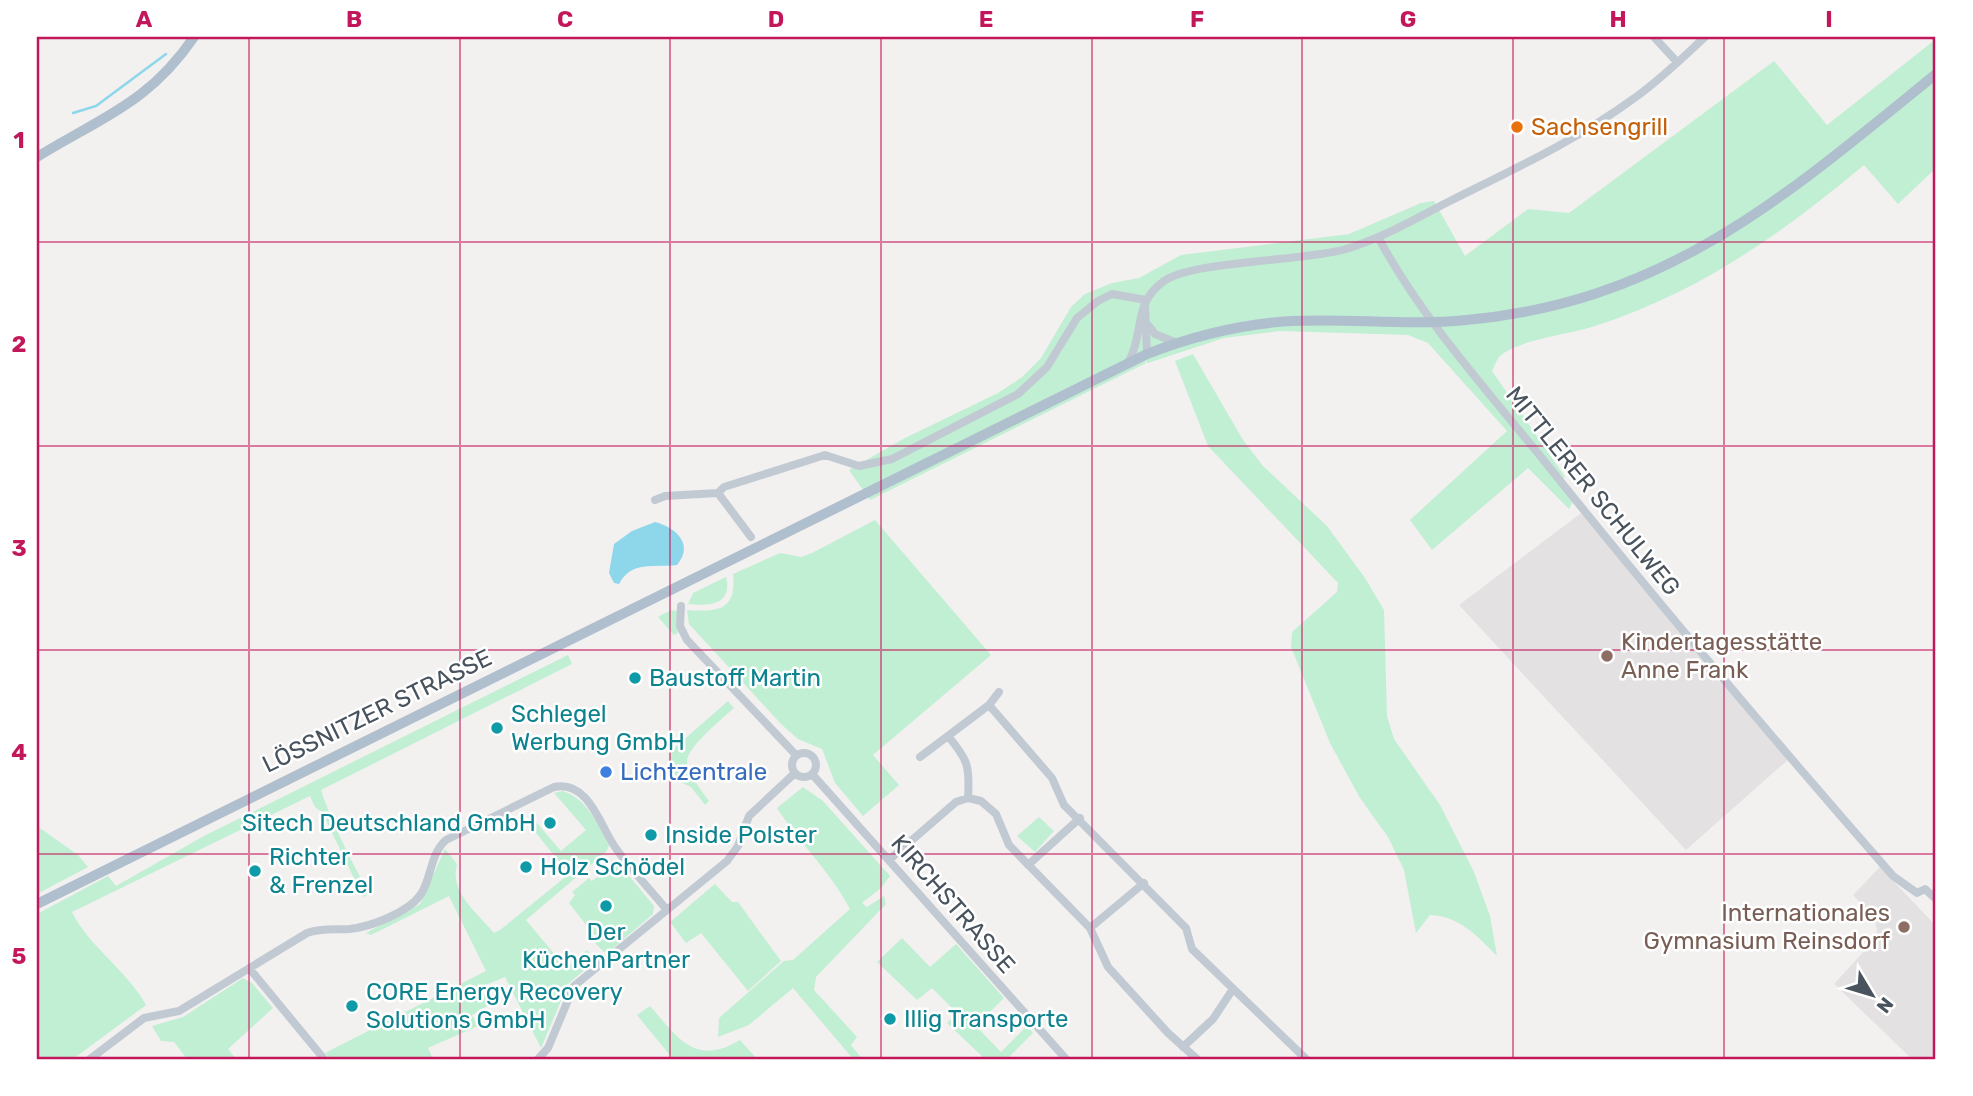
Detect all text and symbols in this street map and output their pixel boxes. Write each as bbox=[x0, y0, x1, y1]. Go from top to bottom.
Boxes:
text: A bbox=[136, 5, 153, 33]
text: B bbox=[346, 5, 362, 33]
text: C bbox=[557, 5, 573, 33]
text: D bbox=[768, 5, 784, 33]
text: E bbox=[979, 5, 993, 33]
text: F bbox=[1190, 5, 1204, 33]
text: G bbox=[1400, 5, 1416, 33]
text: H bbox=[1609, 5, 1627, 33]
text: I bbox=[1825, 5, 1833, 33]
place label: Sachsengrill bbox=[1531, 113, 1668, 141]
marker: Sachsengrill bbox=[1509, 119, 1525, 135]
text: 1 bbox=[13, 126, 25, 154]
text: 2 bbox=[12, 330, 26, 358]
street label: MITTLERER SCHULWEG bbox=[1500, 381, 1686, 601]
text: 3 bbox=[11, 534, 27, 562]
place label: Kindertagesstätte Anne Frank bbox=[1621, 628, 1822, 684]
street label: LÖSSNITZER STRASSE bbox=[258, 643, 496, 779]
marker: Kindertagesstätte Anne Frank bbox=[1599, 648, 1615, 664]
place label: Baustoff Martin bbox=[649, 664, 821, 692]
marker: Baustoff Martin bbox=[627, 670, 643, 686]
place label: Schlegel Werbung GmbH bbox=[511, 700, 685, 756]
marker: Schlegel Werbung GmbH bbox=[489, 720, 505, 736]
text: 4 bbox=[11, 738, 27, 766]
place label: Lichtzentrale bbox=[620, 758, 767, 786]
marker: Lichtzentrale bbox=[598, 764, 614, 780]
place label: Sitech Deutschland GmbH bbox=[242, 809, 536, 837]
marker: Sitech Deutschland GmbH bbox=[542, 815, 558, 831]
place label: Inside Polster bbox=[665, 821, 817, 849]
marker: Inside Polster bbox=[643, 827, 659, 843]
street label: KIRCHSTRASSE bbox=[885, 829, 1021, 979]
place label: Richter & Frenzel bbox=[269, 843, 373, 899]
place label: Holz Schödel bbox=[540, 853, 685, 881]
marker: Holz Schödel bbox=[518, 859, 534, 875]
marker: Richter & Frenzel bbox=[247, 863, 263, 879]
marker: Der KüchenPartner bbox=[598, 898, 614, 914]
place label: Internationales Gymnasium Reinsdorf bbox=[1644, 899, 1891, 955]
place label: Der KüchenPartner bbox=[522, 918, 690, 974]
marker: Internationales Gymnasium Reinsdorf bbox=[1896, 919, 1912, 935]
text: 5 bbox=[12, 942, 27, 970]
north arrow bbox=[1836, 960, 1906, 1030]
place label: CORE Energy Recovery Solutions GmbH bbox=[366, 978, 623, 1034]
text: N bbox=[1872, 993, 1898, 1018]
marker: CORE Energy Recovery Solutions GmbH bbox=[344, 998, 360, 1014]
place label: Illig Transporte bbox=[904, 1005, 1069, 1033]
marker: Illig Transporte bbox=[882, 1011, 898, 1027]

